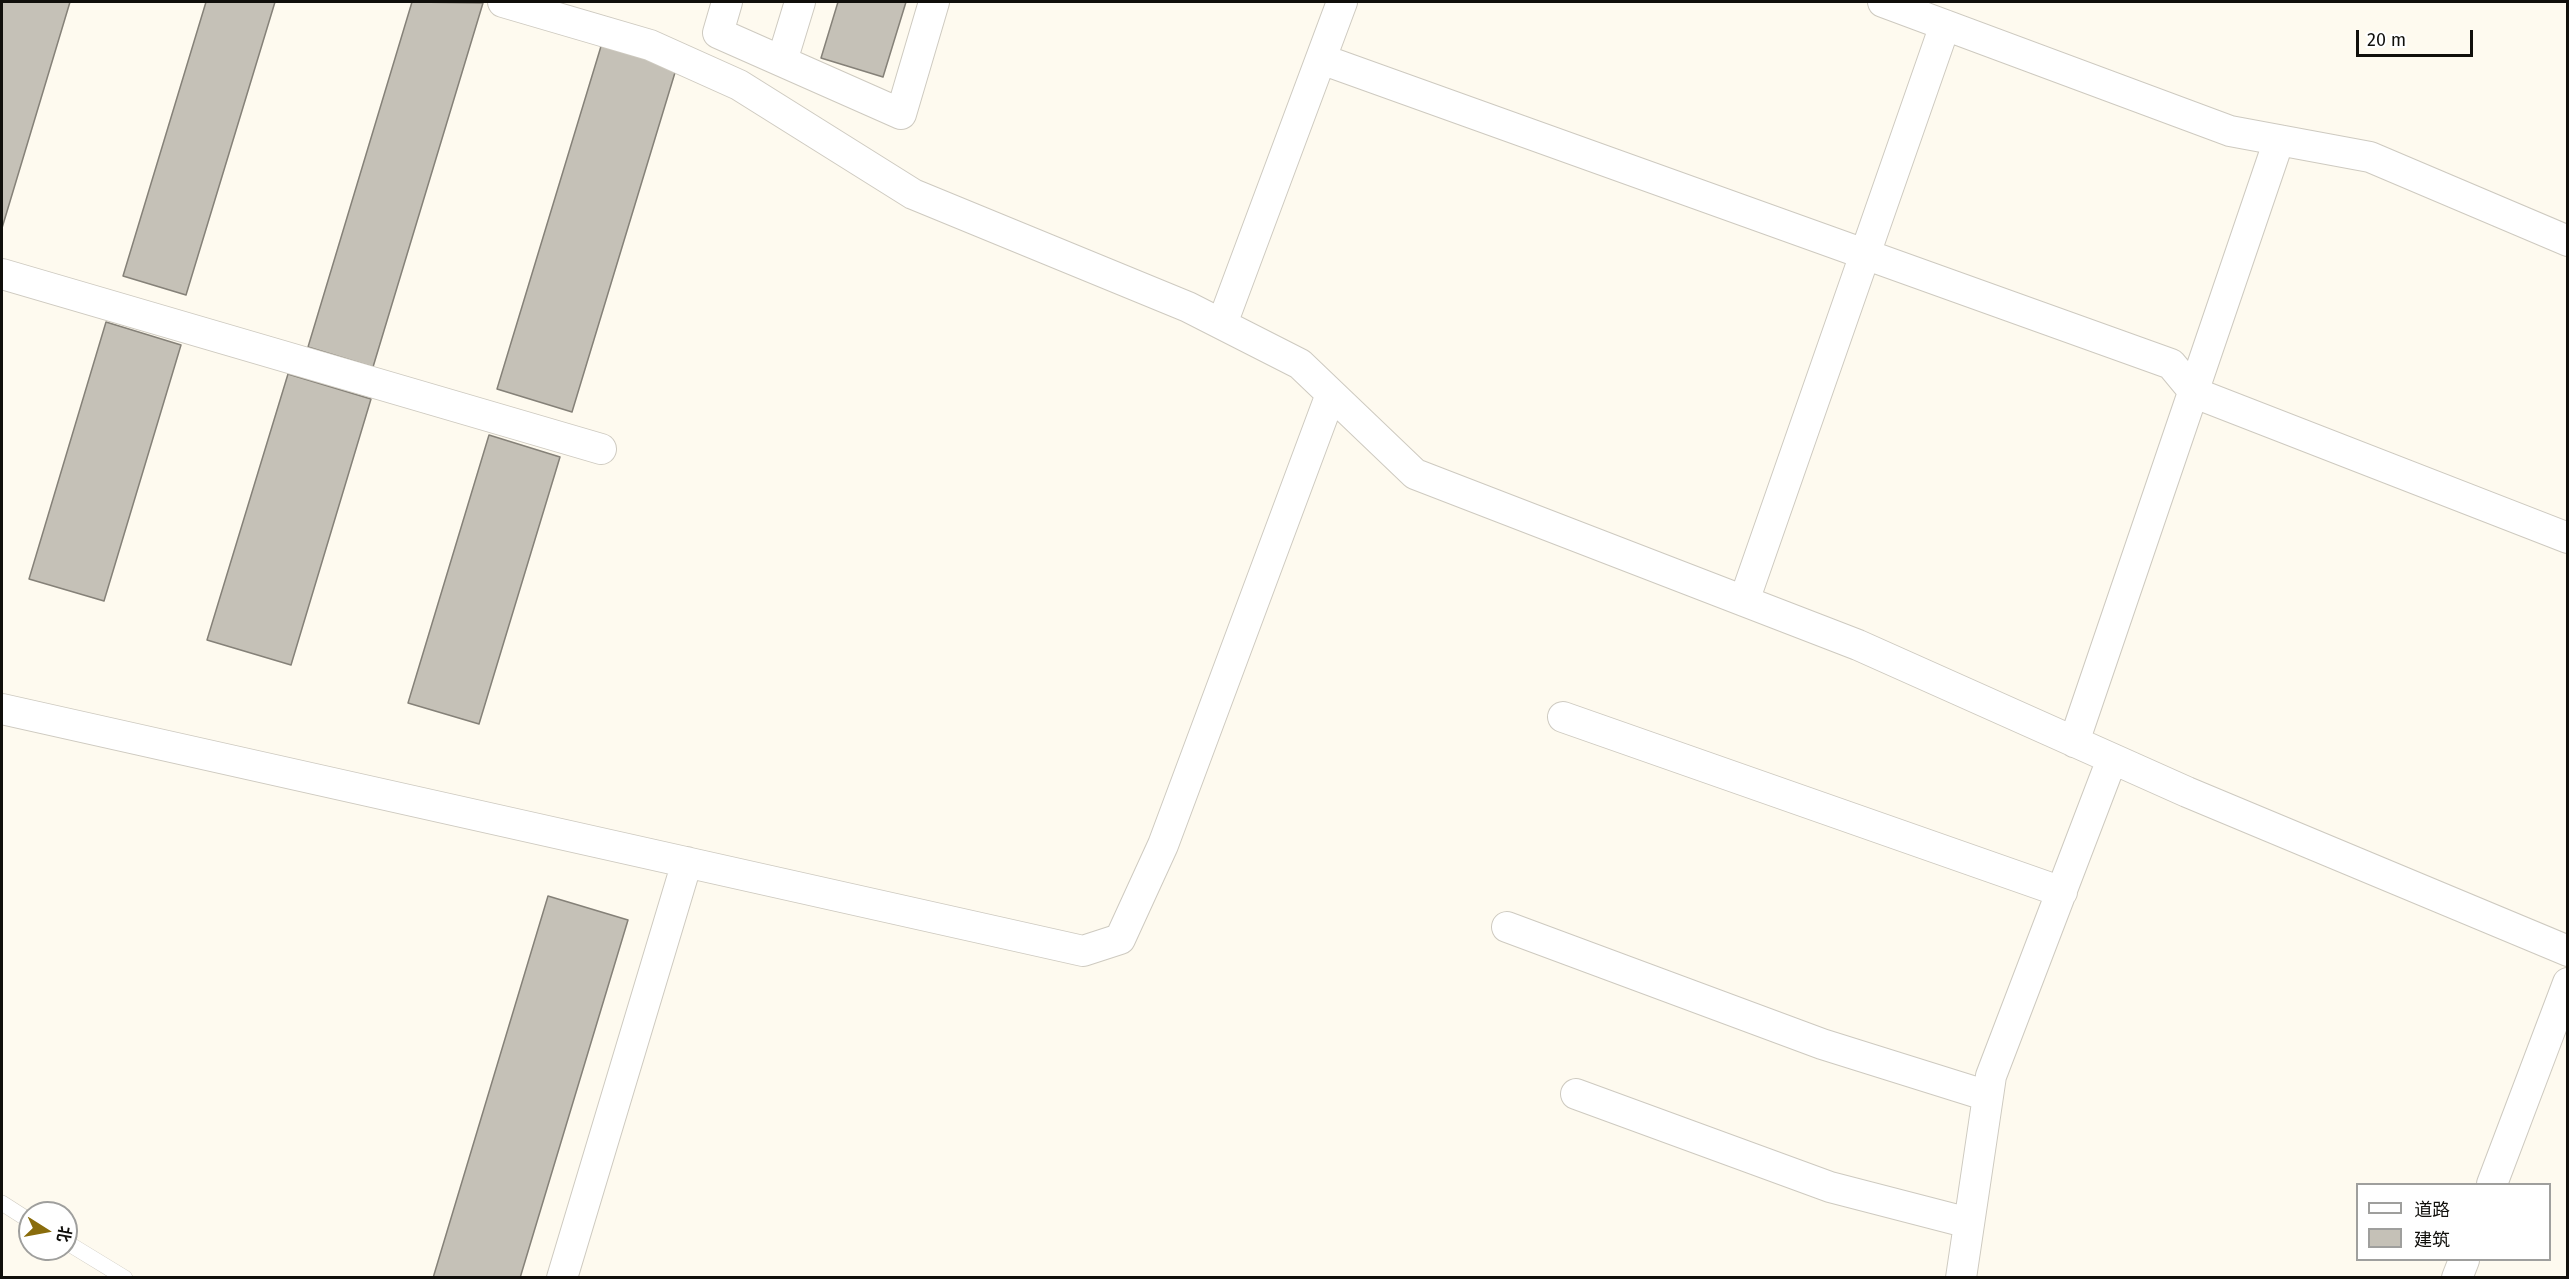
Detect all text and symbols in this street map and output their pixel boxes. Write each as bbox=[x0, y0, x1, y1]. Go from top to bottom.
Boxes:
scale bar bbox=[2359, 18, 2476, 56]
text: 20 m bbox=[2367, 29, 2406, 51]
legend bbox=[2356, 1183, 2551, 1261]
text: 道路 bbox=[2414, 1199, 2450, 1221]
north arrow bbox=[18, 1201, 78, 1261]
text: 北 bbox=[53, 1224, 75, 1244]
text: 建筑 bbox=[2414, 1229, 2450, 1251]

